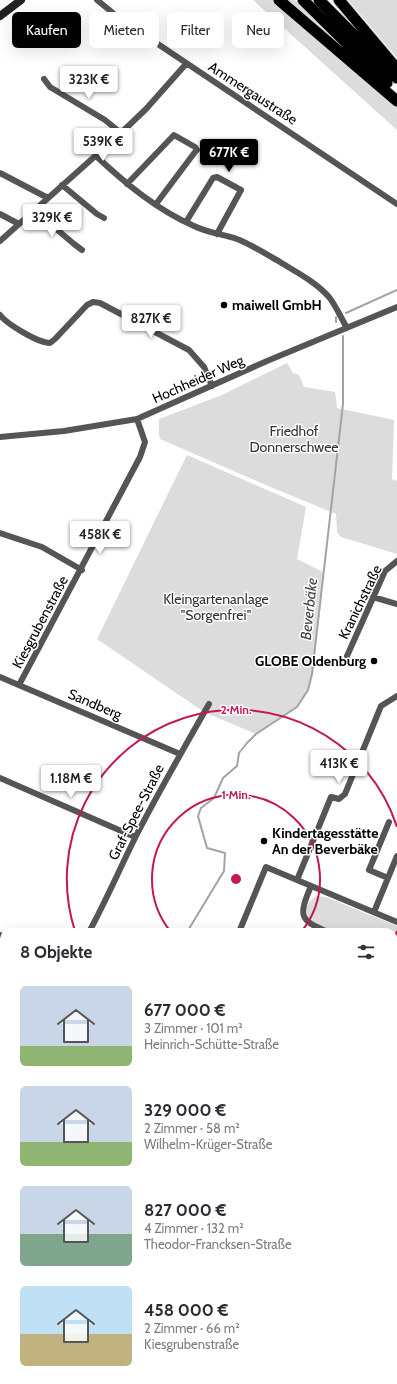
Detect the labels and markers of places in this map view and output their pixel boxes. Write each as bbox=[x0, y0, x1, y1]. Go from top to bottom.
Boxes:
pin: 323K € bbox=[56, 66, 122, 100]
pin: 539K € bbox=[70, 128, 136, 162]
pin: 677K € bbox=[196, 139, 262, 173]
pin: 329K € bbox=[19, 204, 85, 238]
place label: maiwell GmbH bbox=[232, 296, 322, 314]
marker: maiwell GmbH bbox=[219, 300, 229, 310]
pin: 827K € bbox=[118, 305, 184, 339]
pin: 458K € bbox=[67, 521, 133, 555]
place label: GLOBE Oldenburg bbox=[255, 652, 366, 670]
marker: GLOBE Oldenburg bbox=[369, 656, 379, 666]
pin: 413K € bbox=[306, 750, 372, 784]
pin: 1.18M € bbox=[34, 765, 108, 799]
place label: Kindertagesstätte An der Beverbäke bbox=[272, 824, 378, 858]
marker: Kindertagesstätte An der Beverbäke bbox=[259, 836, 269, 846]
centre of rings bbox=[229, 872, 243, 886]

